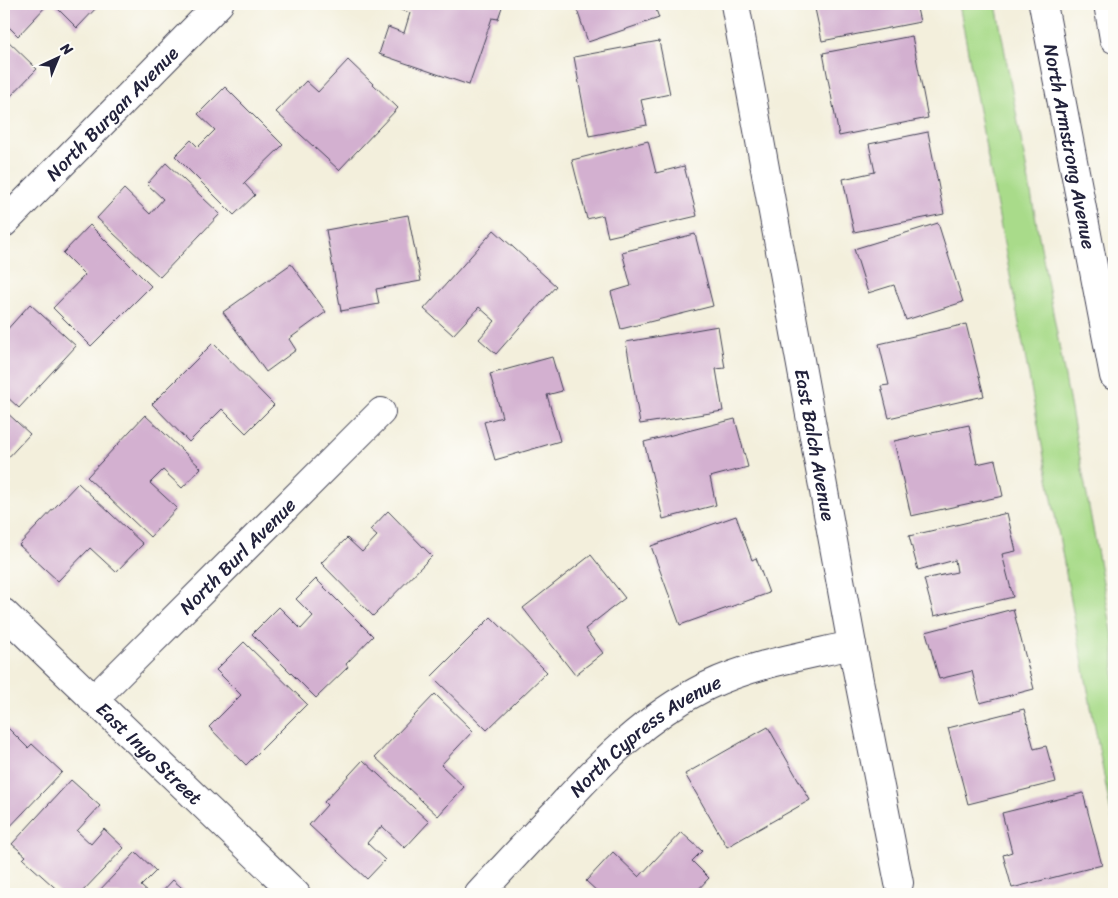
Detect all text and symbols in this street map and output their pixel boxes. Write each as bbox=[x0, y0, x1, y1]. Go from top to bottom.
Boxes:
north arrow bbox=[32, 32, 82, 82]
street label: North Burgan Avenue bbox=[41, 41, 181, 185]
street label: North Armstrong Avenue bbox=[1034, 41, 1106, 252]
street label: East Balch Avenue bbox=[785, 366, 846, 524]
street label: North Burl Avenue bbox=[171, 489, 304, 622]
street label: North Cypress Avenue bbox=[561, 665, 727, 805]
street label: East Inyo Street bbox=[88, 693, 211, 813]

